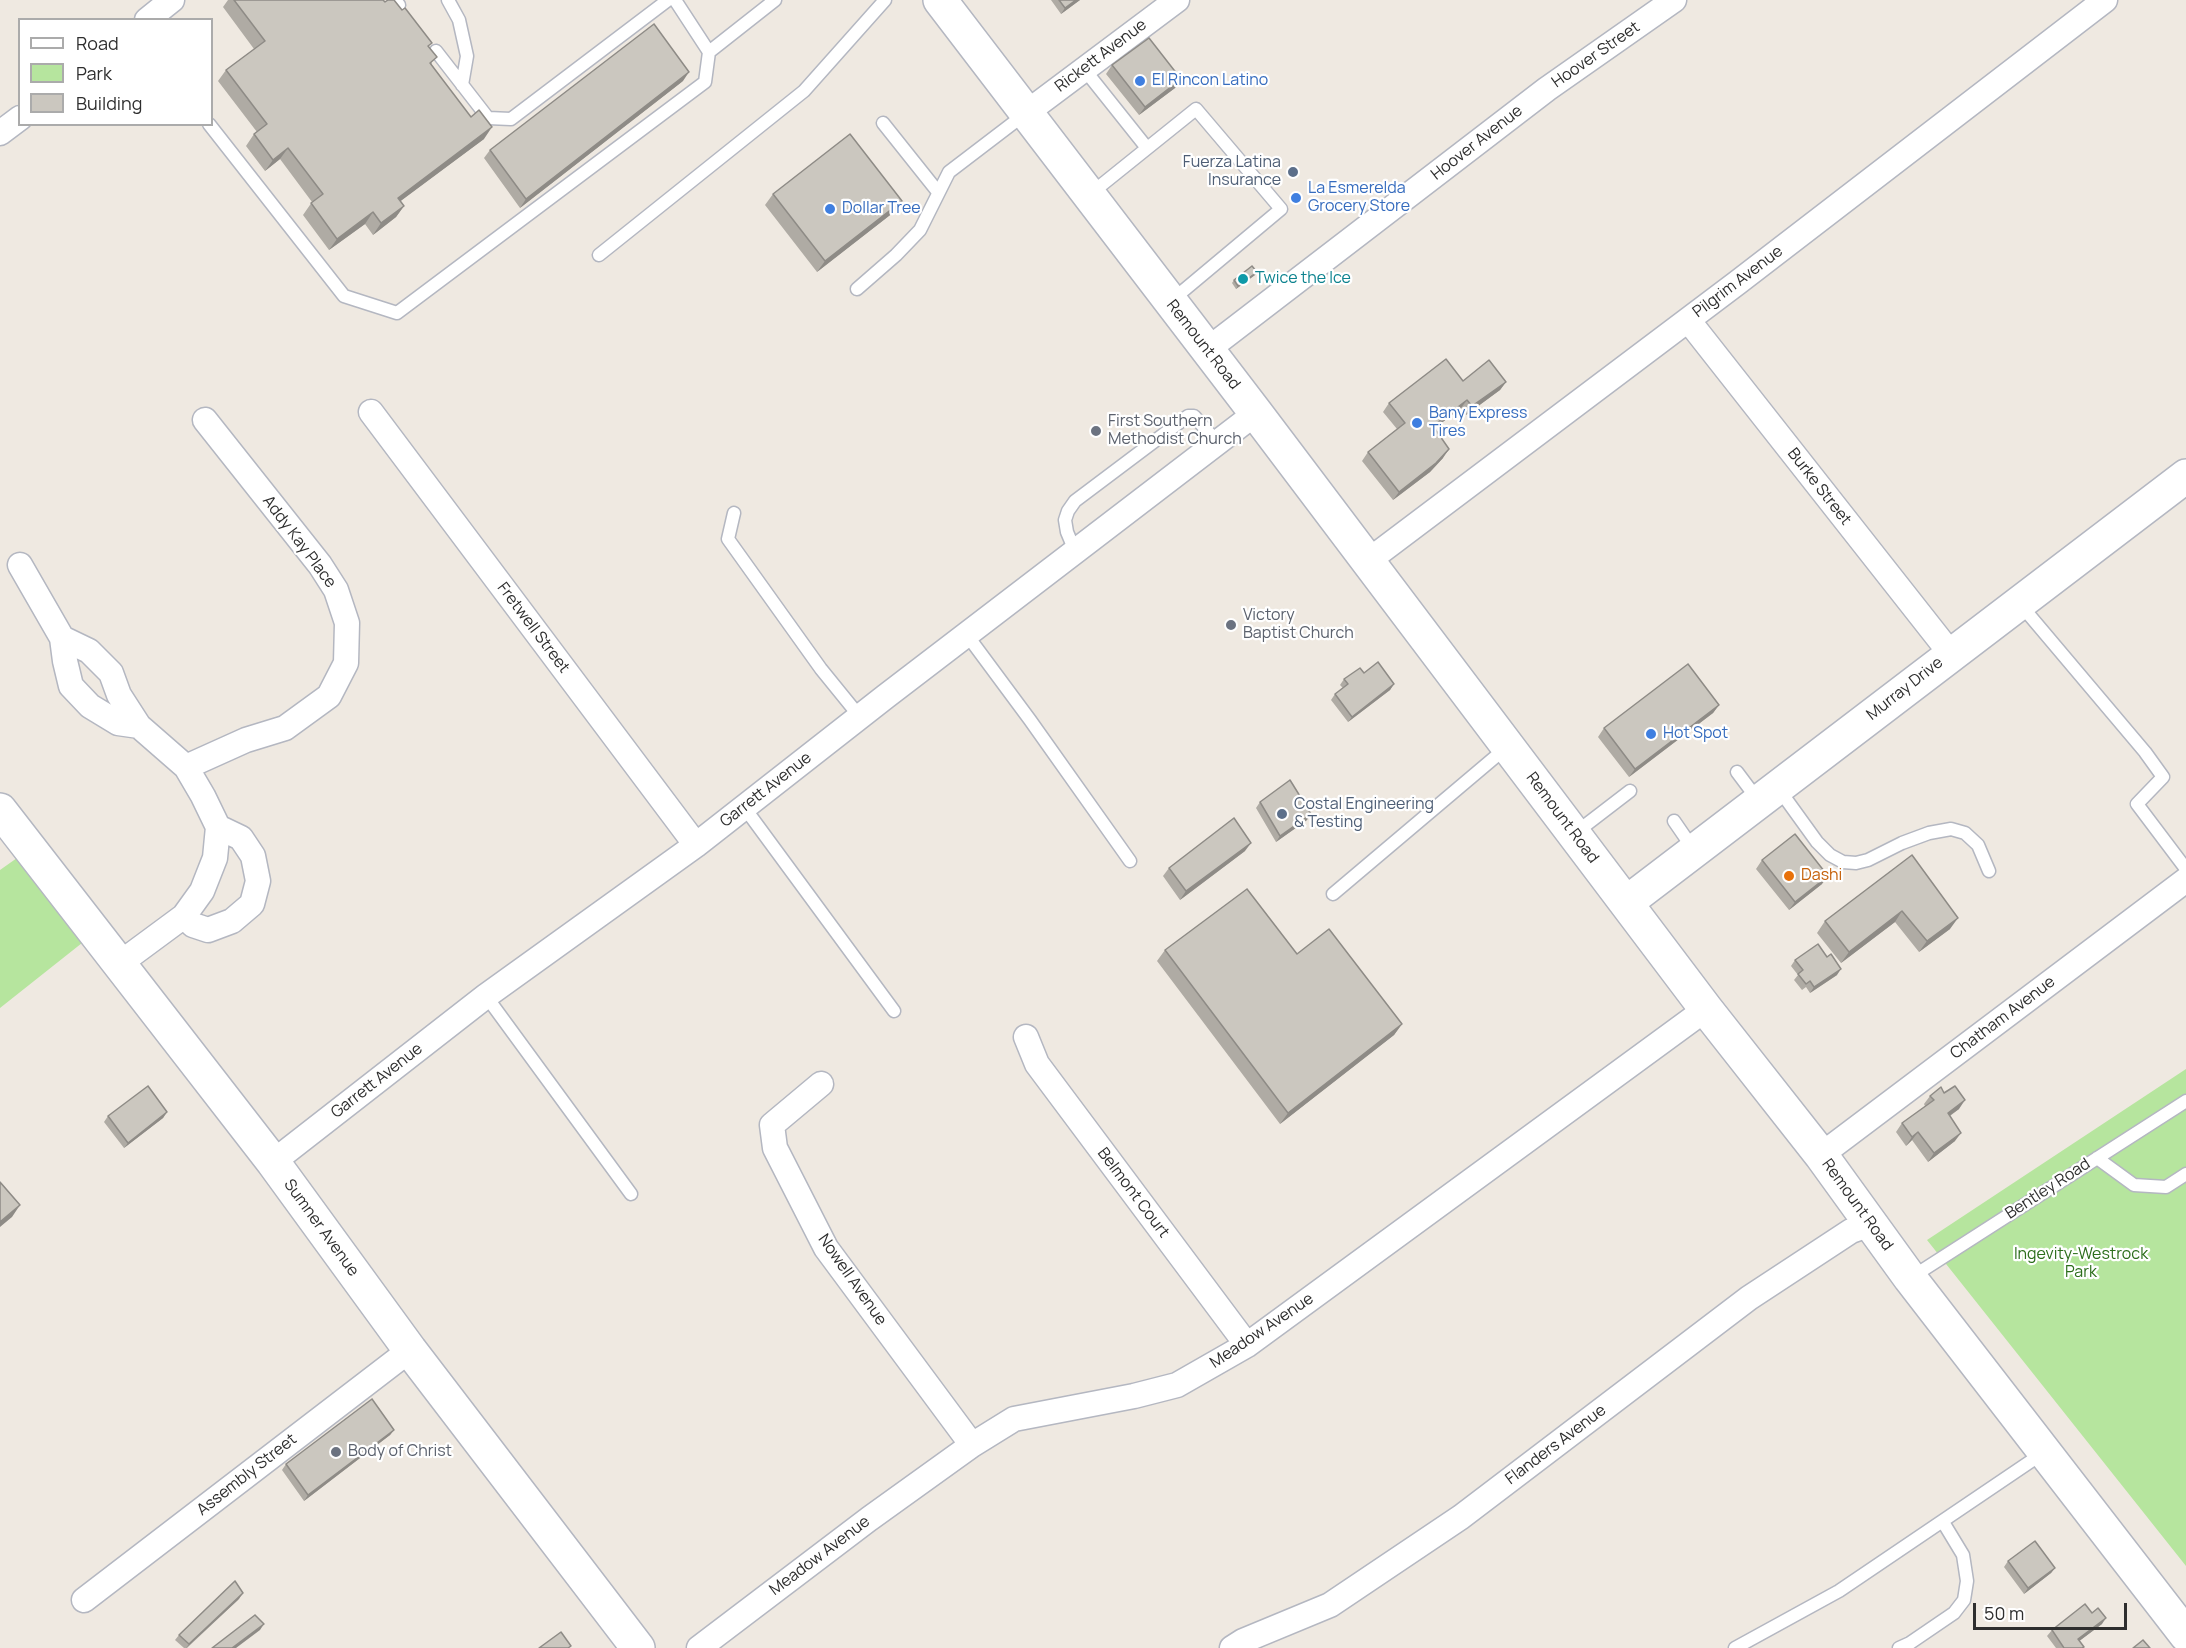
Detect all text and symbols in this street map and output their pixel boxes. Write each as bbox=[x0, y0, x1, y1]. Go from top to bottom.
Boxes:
street label: Rickett Avenue bbox=[1051, 15, 1151, 97]
legend bbox=[18, 18, 213, 126]
street label: Hoover Street bbox=[1548, 18, 1644, 92]
text: Road bbox=[76, 31, 119, 55]
text: Park bbox=[76, 61, 112, 85]
place label: El Rincon Latino bbox=[1152, 71, 1268, 91]
marker: El Rincon Latino bbox=[1133, 74, 1147, 88]
text: Building bbox=[76, 91, 142, 115]
street label: Hoover Avenue bbox=[1428, 101, 1526, 185]
place label: Fuerza Latina Insurance bbox=[1183, 153, 1281, 191]
marker: Fuerza Latina Insurance bbox=[1286, 165, 1300, 179]
place label: La Esmerelda Grocery Store bbox=[1308, 179, 1410, 217]
marker: La Esmerelda Grocery Store bbox=[1289, 191, 1303, 205]
place label: Dollar Tree bbox=[842, 199, 921, 219]
marker: Dollar Tree bbox=[823, 202, 837, 216]
street label: Pilgrim Avenue bbox=[1689, 242, 1787, 322]
place label: Twice the Ice bbox=[1255, 269, 1351, 289]
marker: Twice the Ice bbox=[1236, 272, 1250, 286]
street label: Remount Road bbox=[1162, 296, 1244, 394]
place label: Bany Express Tires bbox=[1429, 404, 1527, 442]
place label: First Southern Methodist Church bbox=[1108, 412, 1242, 450]
marker: Bany Express Tires bbox=[1410, 416, 1424, 430]
marker: First Southern Methodist Church bbox=[1089, 424, 1103, 438]
street label: Burke Street bbox=[1783, 445, 1855, 529]
street label: Addy Kay Place bbox=[258, 492, 340, 592]
street label: Fretwell Street bbox=[493, 579, 573, 677]
place label: Victory Baptist Church bbox=[1243, 606, 1354, 644]
marker: Victory Baptist Church bbox=[1224, 618, 1238, 632]
street label: Murray Drive bbox=[1863, 653, 1947, 725]
place label: Hot Spot bbox=[1663, 724, 1728, 744]
marker: Hot Spot bbox=[1644, 727, 1658, 741]
street label: Garrett Avenue bbox=[716, 748, 816, 832]
street label: Remount Road bbox=[1522, 769, 1602, 867]
place label: Costal Engineering & Testing bbox=[1294, 795, 1434, 833]
marker: Costal Engineering & Testing bbox=[1275, 807, 1289, 821]
place label: Dashi bbox=[1801, 866, 1842, 886]
marker: Dashi bbox=[1782, 869, 1796, 883]
street label: Chatham Avenue bbox=[1947, 972, 2059, 1064]
street label: Garrett Avenue bbox=[327, 1039, 427, 1123]
street label: Belmont Court bbox=[1093, 1144, 1173, 1242]
street label: Bentley Road bbox=[2002, 1154, 2094, 1224]
street label: Remount Road bbox=[1817, 1155, 1897, 1255]
street label: Sumner Avenue bbox=[279, 1176, 363, 1280]
street label: Nowell Avenue bbox=[813, 1231, 891, 1329]
park label: Ingevity-Westrock Park bbox=[2014, 1245, 2148, 1283]
street label: Meadow Avenue bbox=[1207, 1289, 1317, 1373]
street label: Flanders Avenue bbox=[1502, 1401, 1610, 1489]
street label: Assembly Street bbox=[193, 1430, 301, 1520]
place label: Body of Christ bbox=[348, 1442, 452, 1462]
marker: Body of Christ bbox=[329, 1445, 343, 1459]
street label: Meadow Avenue bbox=[766, 1512, 874, 1600]
scale bar bbox=[1976, 1591, 2130, 1629]
text: 50 m bbox=[1984, 1601, 2024, 1625]

